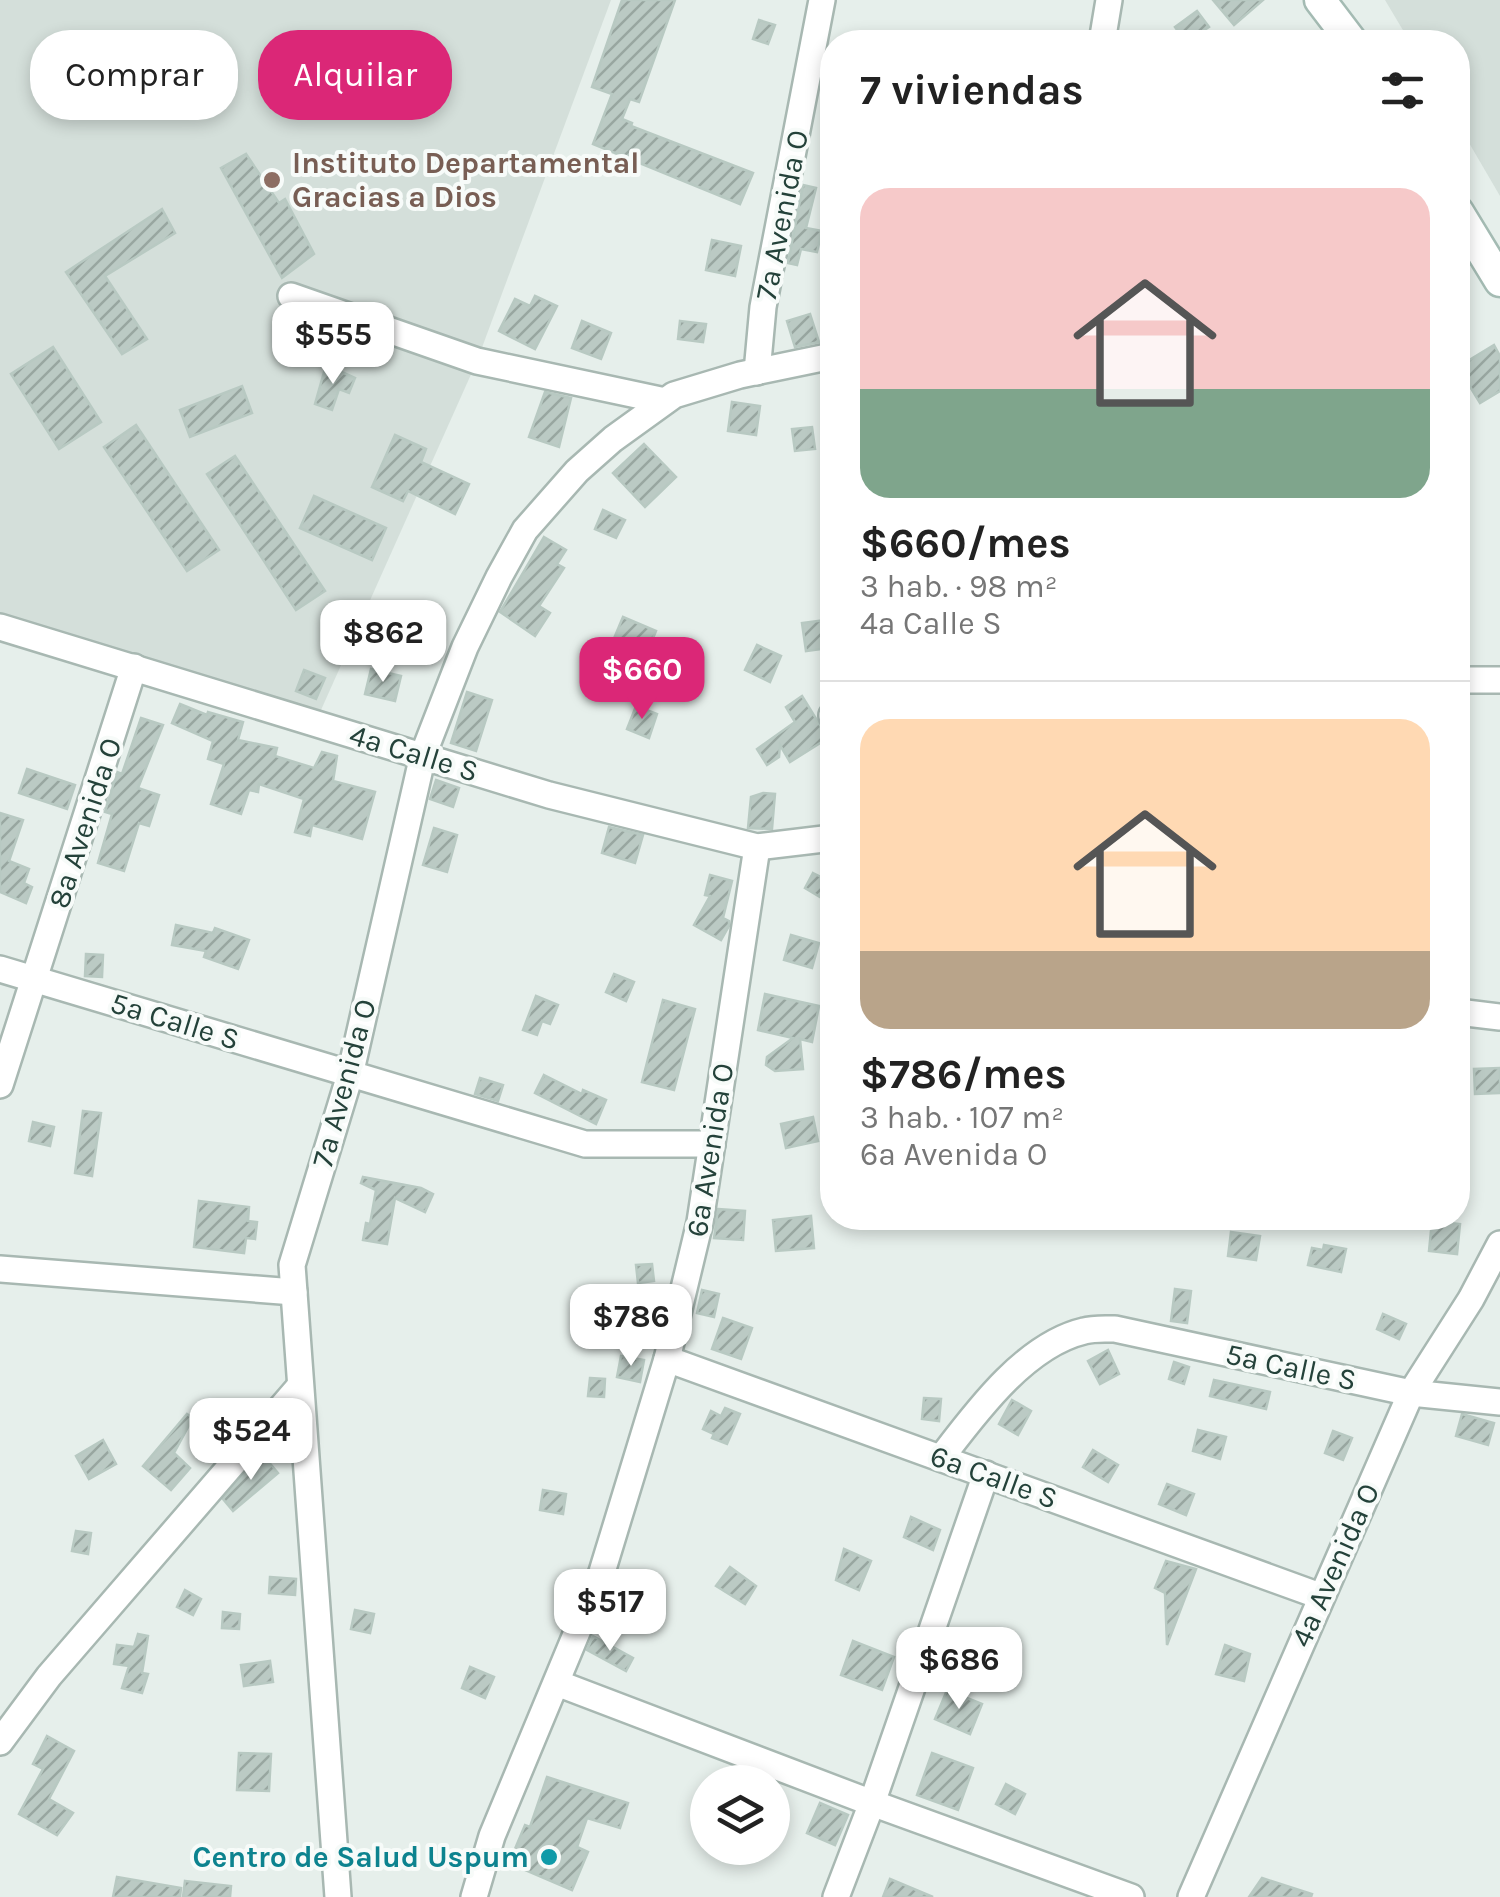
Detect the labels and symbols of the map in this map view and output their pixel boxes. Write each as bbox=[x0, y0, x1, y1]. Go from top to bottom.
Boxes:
street label: 7a Avenida O bbox=[748, 127, 816, 303]
place label: Instituto Departamental Gracias a Dios bbox=[292, 145, 639, 215]
marker: Instituto Departamental Gracias a Dios bbox=[261, 169, 283, 191]
pin: $555 bbox=[274, 302, 392, 387]
pin: $862 bbox=[324, 600, 442, 685]
pin: $660 bbox=[583, 637, 701, 722]
street label: 4a Calle S bbox=[345, 716, 483, 790]
street label: 8a Avenida O bbox=[41, 733, 129, 913]
street label: 5a Calle S bbox=[106, 984, 244, 1058]
street label: 7a Avenida O bbox=[304, 995, 384, 1171]
street label: 6a Avenida O bbox=[678, 1060, 742, 1240]
pin: $786 bbox=[572, 1284, 690, 1369]
street label: 5a Calle S bbox=[1222, 1336, 1360, 1398]
pin: $524 bbox=[192, 1398, 310, 1483]
street label: 6a Calle S bbox=[925, 1437, 1063, 1517]
street label: 4a Avenida O bbox=[1283, 1478, 1387, 1652]
pin: $517 bbox=[551, 1569, 669, 1654]
pin: $686 bbox=[900, 1627, 1018, 1712]
place label: Centro de Salud Uspum bbox=[193, 1839, 529, 1875]
marker: Centro de Salud Uspum bbox=[538, 1846, 560, 1868]

